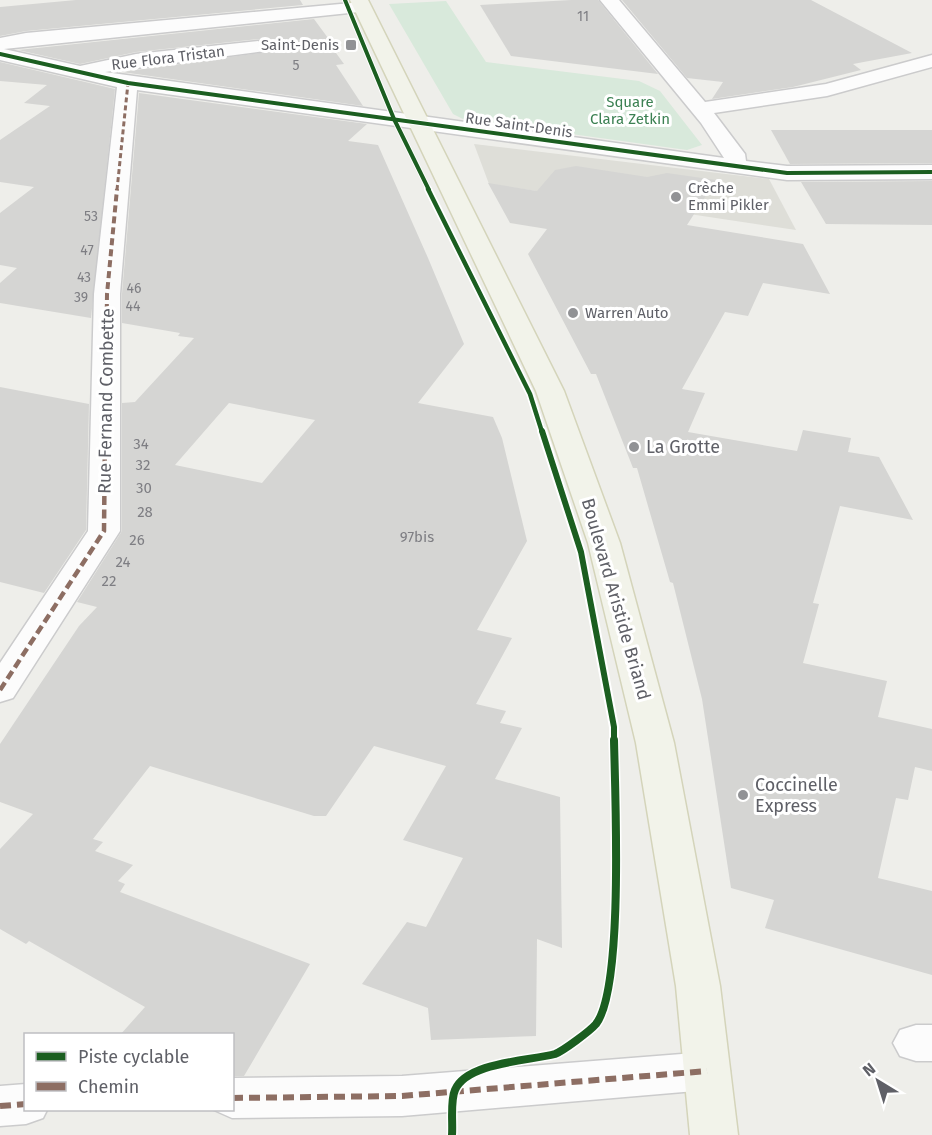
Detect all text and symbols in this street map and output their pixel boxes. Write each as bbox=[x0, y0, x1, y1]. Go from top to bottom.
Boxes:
house number: 11 bbox=[577, 8, 589, 25]
place label: Saint-Denis bbox=[261, 36, 339, 54]
marker: Saint-Denis bbox=[344, 38, 358, 52]
street label: Rue Flora Tristan bbox=[110, 42, 226, 74]
house number: 5 bbox=[292, 57, 300, 74]
park label: Square Clara Zetkin bbox=[590, 93, 670, 128]
street label: Rue Saint-Denis bbox=[464, 109, 574, 141]
place label: Crèche Emmi Pikler bbox=[688, 179, 769, 214]
marker: Crèche Emmi Pikler bbox=[669, 190, 683, 204]
house number: 53 bbox=[84, 208, 98, 225]
house number: 47 bbox=[80, 242, 94, 259]
house number: 43 bbox=[77, 269, 91, 286]
house number: 46 bbox=[127, 280, 141, 297]
house number: 39 bbox=[74, 289, 88, 306]
house number: 44 bbox=[126, 298, 141, 315]
place label: Warren Auto bbox=[585, 304, 668, 322]
marker: Warren Auto bbox=[566, 306, 580, 320]
street label: Rue Fernand Combette bbox=[93, 308, 119, 494]
house number: 34 bbox=[133, 435, 149, 453]
place label: La Grotte bbox=[646, 436, 720, 458]
marker: La Grotte bbox=[627, 440, 641, 454]
house number: 32 bbox=[136, 456, 150, 474]
house number: 30 bbox=[136, 479, 152, 497]
street label: Boulevard Aristide Briand bbox=[577, 496, 655, 702]
house number: 28 bbox=[137, 503, 153, 521]
house number: 97bis bbox=[400, 528, 434, 546]
house number: 26 bbox=[129, 531, 145, 549]
house number: 24 bbox=[115, 553, 131, 571]
house number: 22 bbox=[102, 572, 116, 590]
place label: Coccinelle Express bbox=[755, 774, 838, 817]
marker: Coccinelle Express bbox=[736, 788, 750, 802]
legend bbox=[24, 1033, 234, 1111]
text: Piste cyclable bbox=[78, 1046, 189, 1068]
north arrow bbox=[848, 1051, 908, 1111]
text: N bbox=[859, 1059, 879, 1080]
text: Chemin bbox=[78, 1076, 139, 1098]

